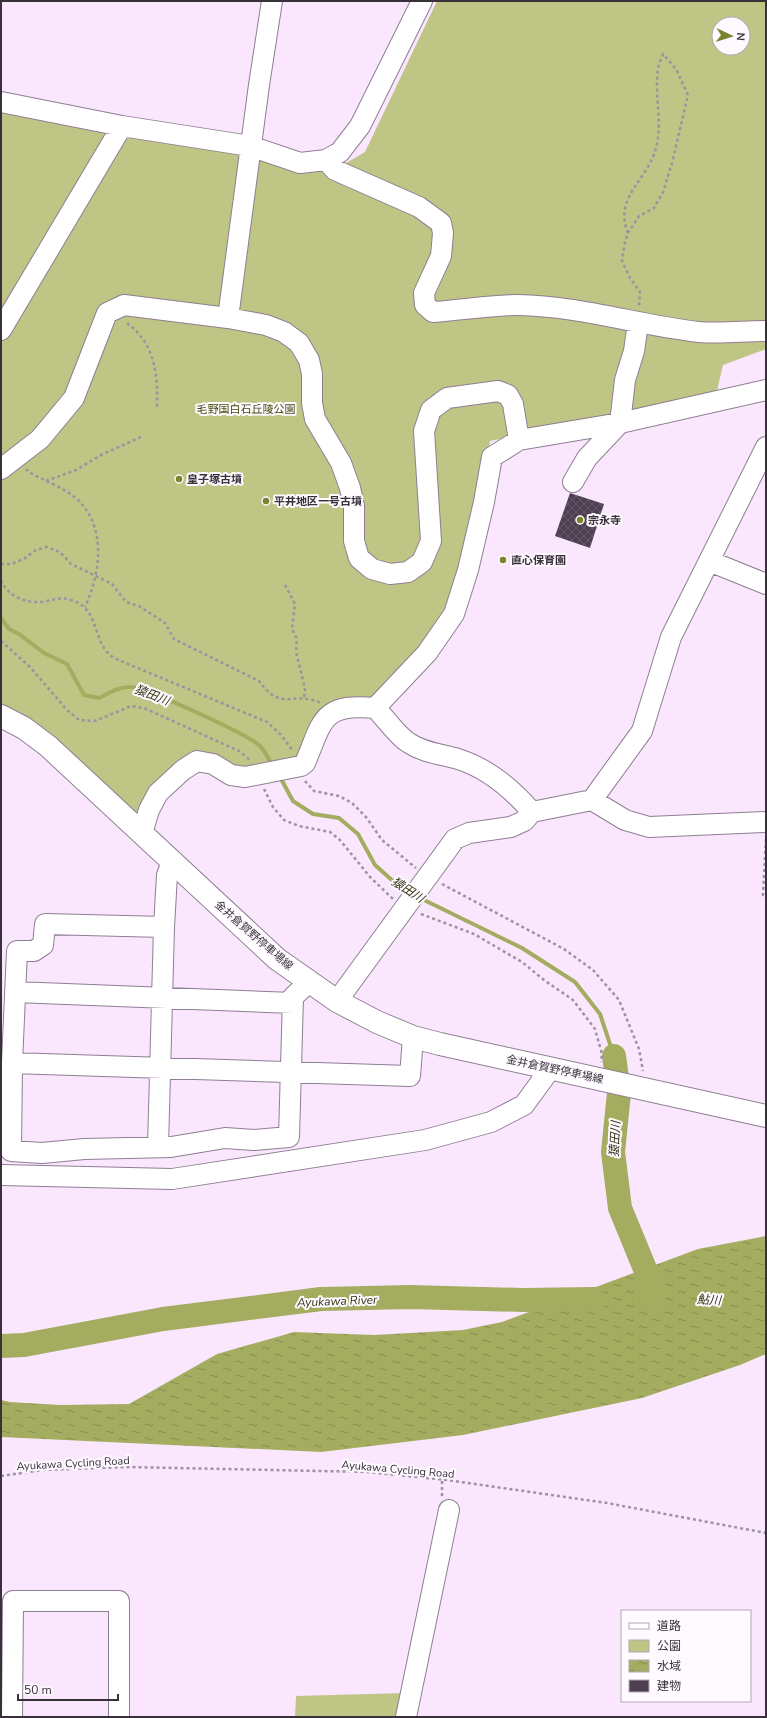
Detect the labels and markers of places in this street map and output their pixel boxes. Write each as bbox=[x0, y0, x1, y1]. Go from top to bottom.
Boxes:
place label: 皇子塚古墳 bbox=[187, 472, 242, 487]
marker: 皇子塚古墳 bbox=[174, 474, 184, 484]
place label: 平井地区一号古墳 bbox=[274, 494, 362, 509]
marker: 平井地区一号古墳 bbox=[261, 496, 271, 506]
place label: 宗永寺 bbox=[588, 513, 621, 528]
marker: 宗永寺 bbox=[575, 515, 585, 525]
place label: 直心保育園 bbox=[511, 553, 566, 568]
marker: 直心保育園 bbox=[498, 555, 508, 565]

